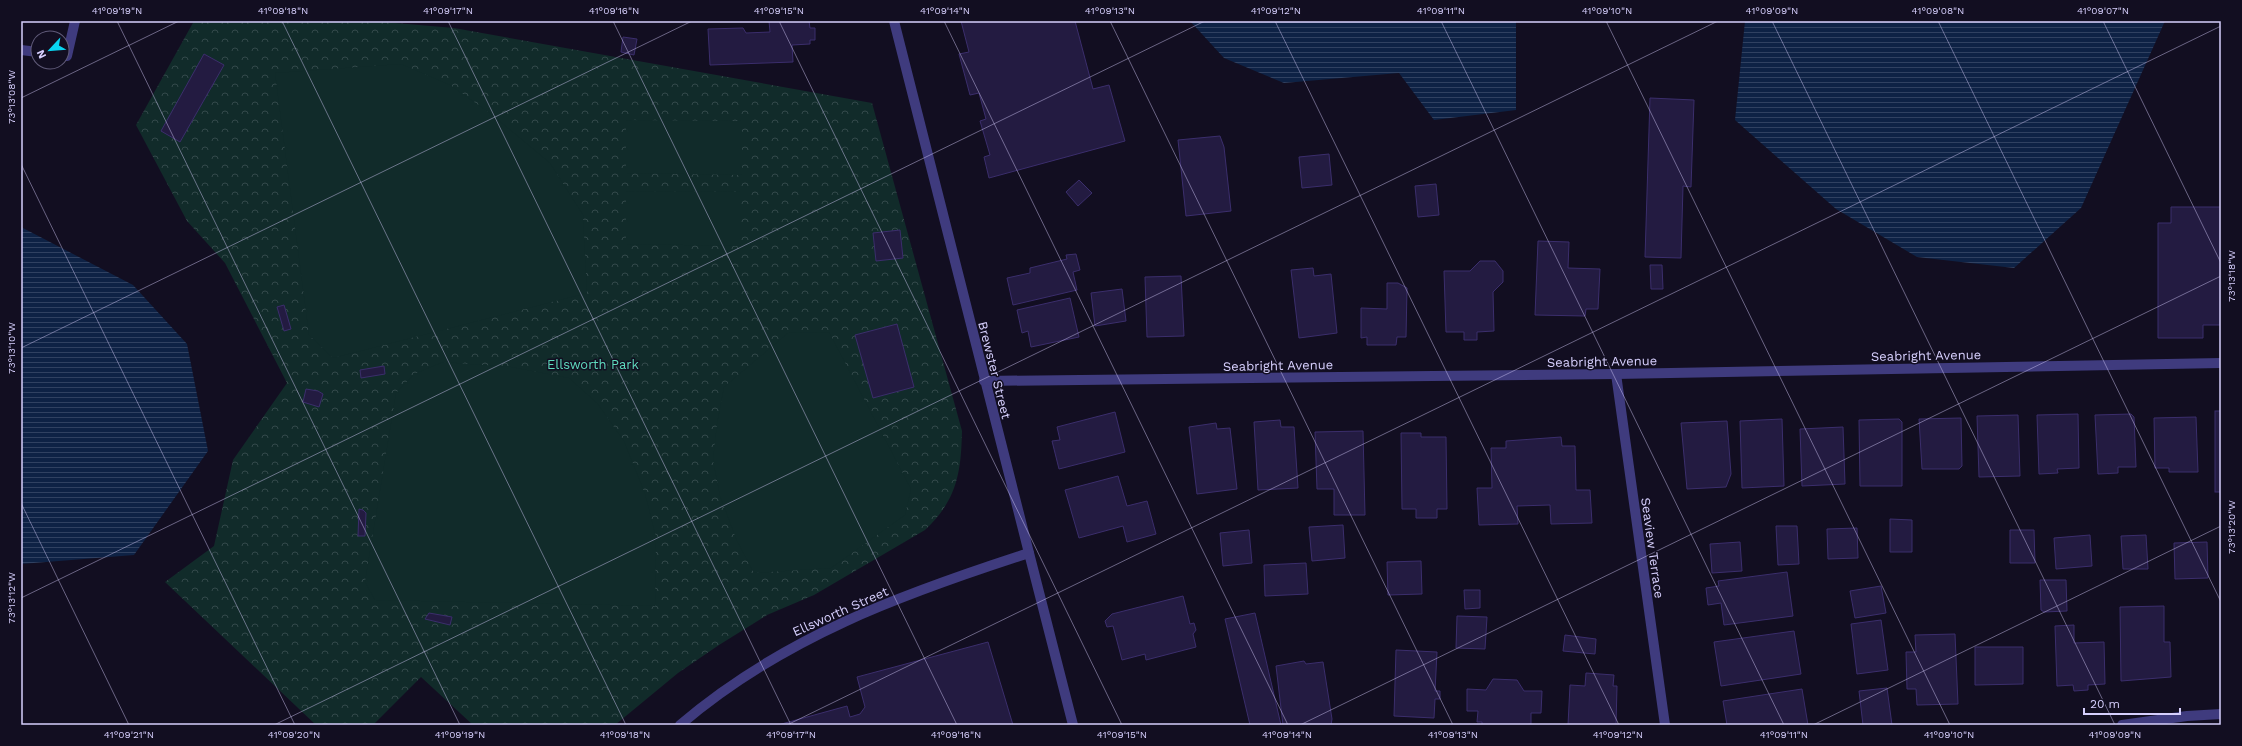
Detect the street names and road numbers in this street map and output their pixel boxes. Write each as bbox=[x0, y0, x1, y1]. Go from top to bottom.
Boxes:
street label: Brewster Street bbox=[975, 320, 1014, 421]
street label: Seabright Avenue bbox=[1871, 347, 1981, 364]
street label: Seabright Avenue bbox=[1547, 353, 1657, 370]
street label: Seabright Avenue bbox=[1223, 357, 1333, 374]
street label: Seaview Terrace bbox=[1638, 497, 1667, 599]
street label: Ellsworth Street bbox=[790, 583, 891, 639]

